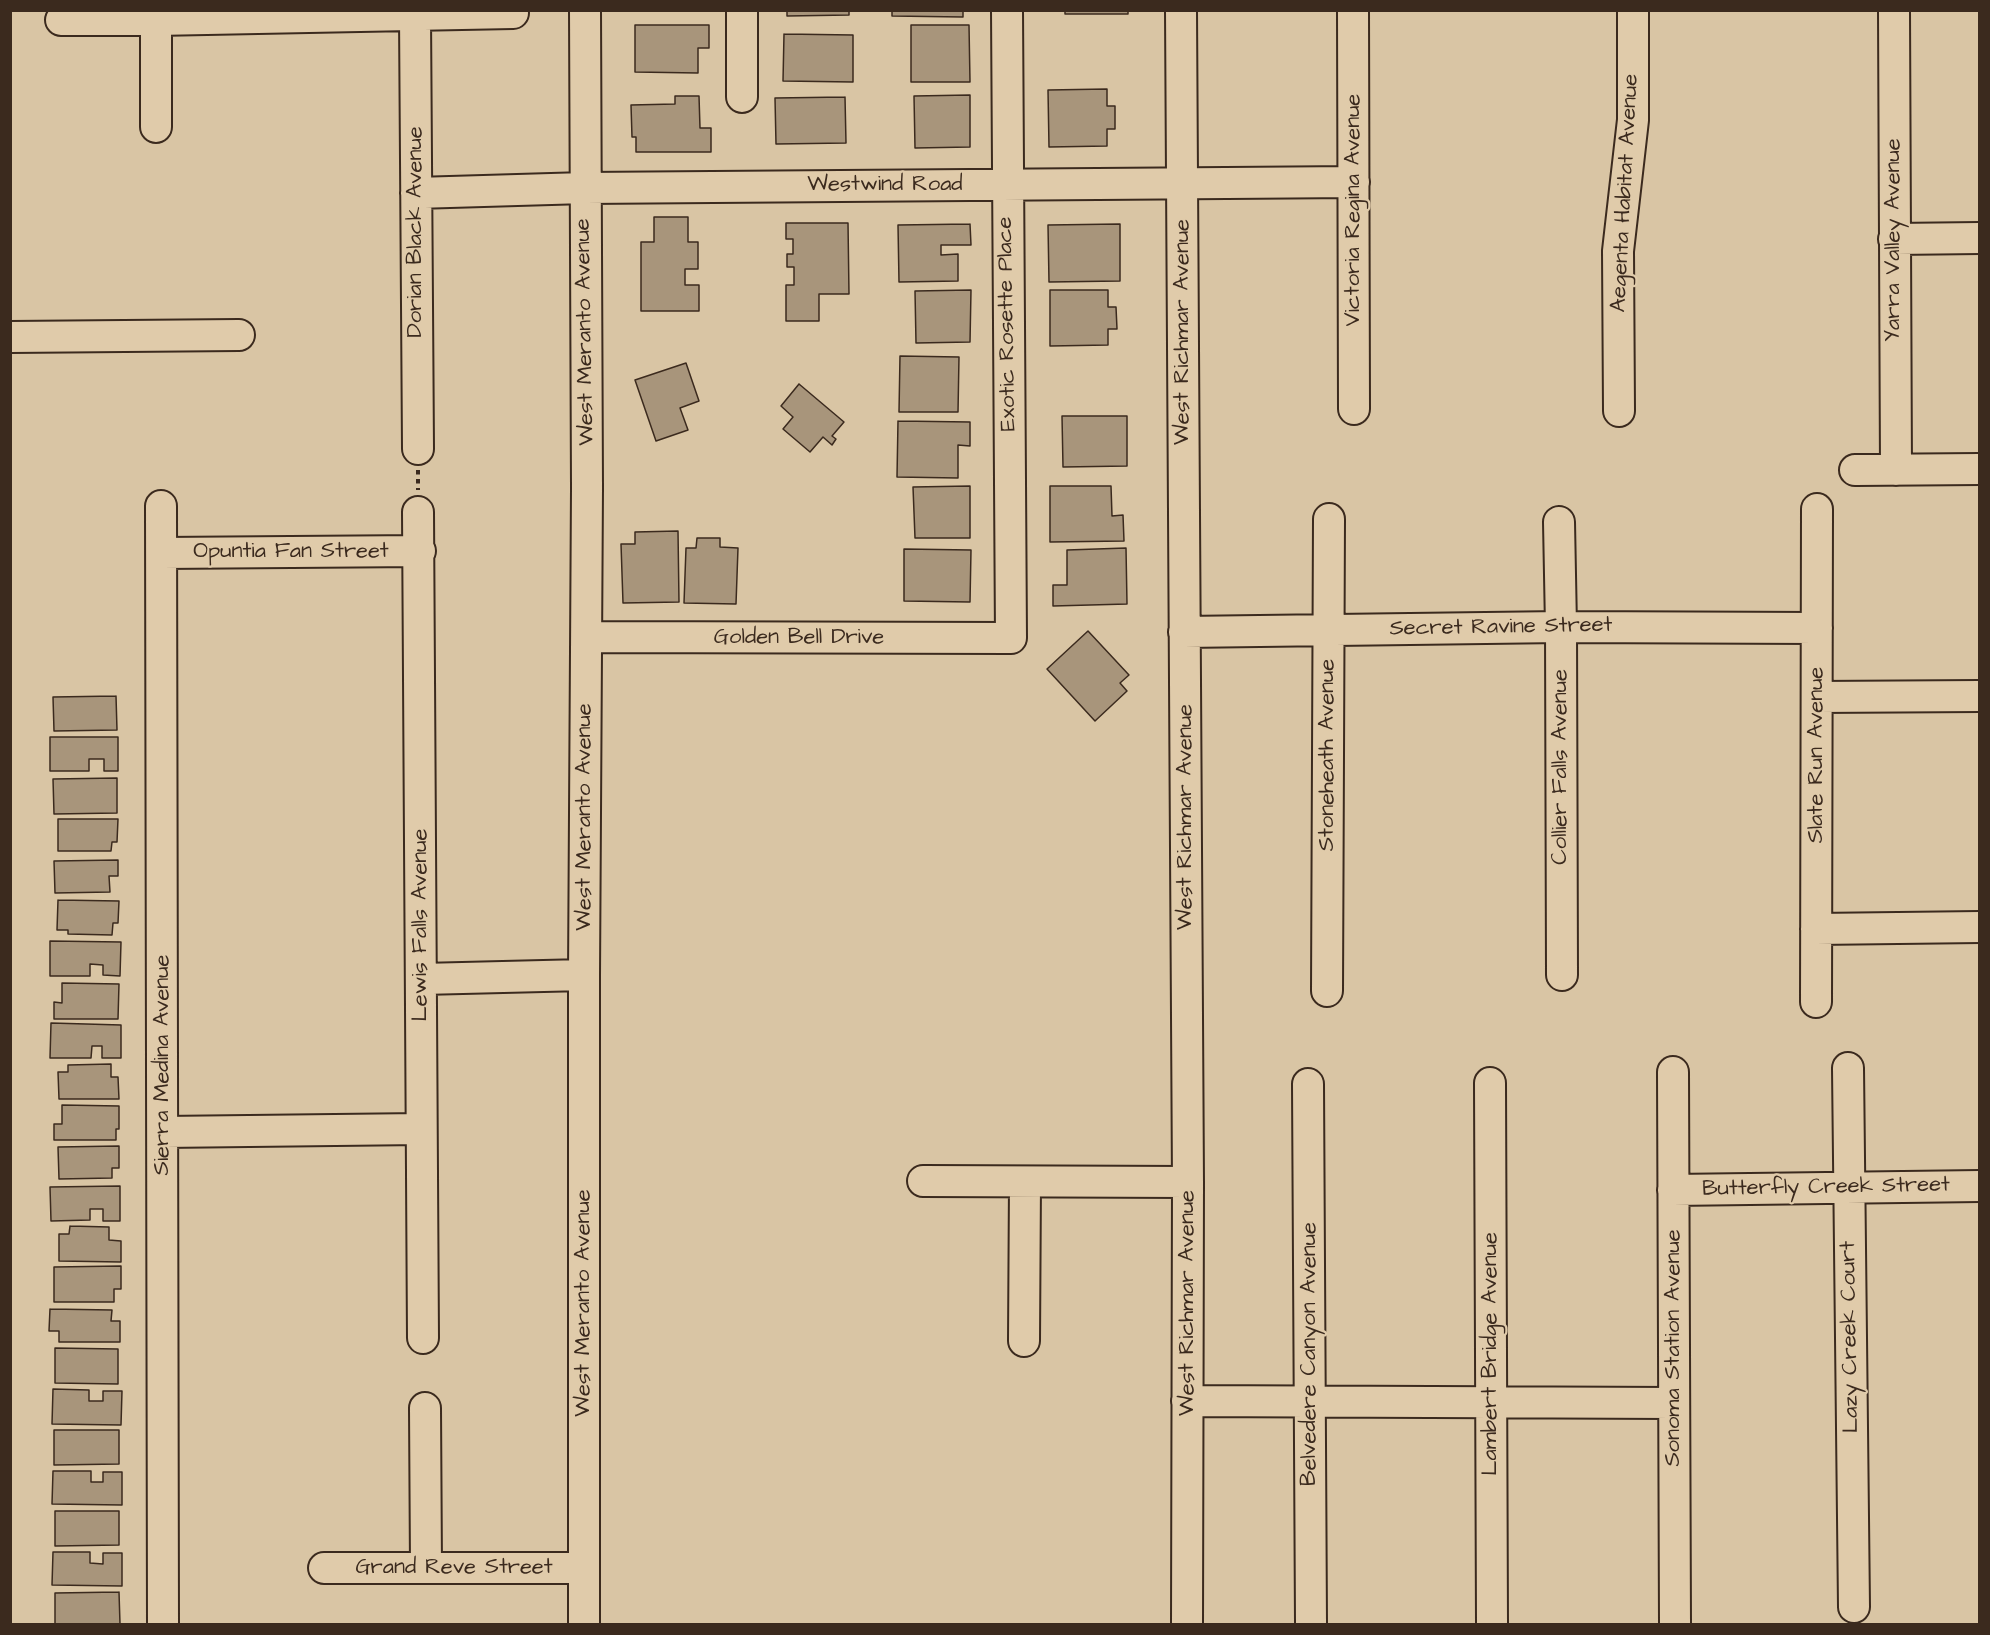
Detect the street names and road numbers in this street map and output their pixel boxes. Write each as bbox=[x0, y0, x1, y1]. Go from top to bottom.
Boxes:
street label: Aegenta Habitat Avenue bbox=[1607, 73, 1645, 313]
street label: Victoria Regina Avenue bbox=[1341, 94, 1367, 326]
street label: Dorian Black Avenue bbox=[403, 126, 429, 338]
street label: Yarra Valley Avenue bbox=[1881, 138, 1907, 342]
street label: Westwind Road bbox=[807, 172, 963, 198]
street label: Exotic Rosette Place bbox=[993, 216, 1023, 432]
street label: West Meranto Avenue bbox=[571, 218, 601, 446]
street label: West Richmar Avenue bbox=[1170, 219, 1196, 445]
street label: Opuntia Fan Street bbox=[193, 539, 389, 565]
street label: Secret Ravine Street bbox=[1389, 613, 1613, 643]
street label: Golden Bell Drive bbox=[714, 625, 884, 651]
street label: Stoneheath Avenue bbox=[1315, 659, 1341, 851]
street label: Slate Run Avenue bbox=[1804, 667, 1830, 843]
street label: Collier Falls Avenue bbox=[1548, 669, 1574, 865]
street label: West Meranto Avenue bbox=[572, 703, 598, 931]
street label: West Richmar Avenue bbox=[1173, 704, 1199, 930]
street label: Lewis Falls Avenue bbox=[408, 829, 434, 1021]
street label: Sierra Medina Avenue bbox=[150, 955, 176, 1175]
street label: Butterfly Creek Street bbox=[1702, 1173, 1950, 1203]
street label: West Meranto Avenue bbox=[571, 1189, 597, 1417]
street label: West Richmar Avenue bbox=[1175, 1190, 1201, 1416]
street label: Belvedere Canyon Avenue bbox=[1297, 1222, 1323, 1486]
street label: Sonoma Station Avenue bbox=[1661, 1229, 1687, 1467]
street label: Lambert Bridge Avenue bbox=[1478, 1232, 1504, 1476]
street label: Lazy Creek Court bbox=[1836, 1241, 1866, 1433]
street label: Grand Reve Street bbox=[355, 1555, 553, 1581]

